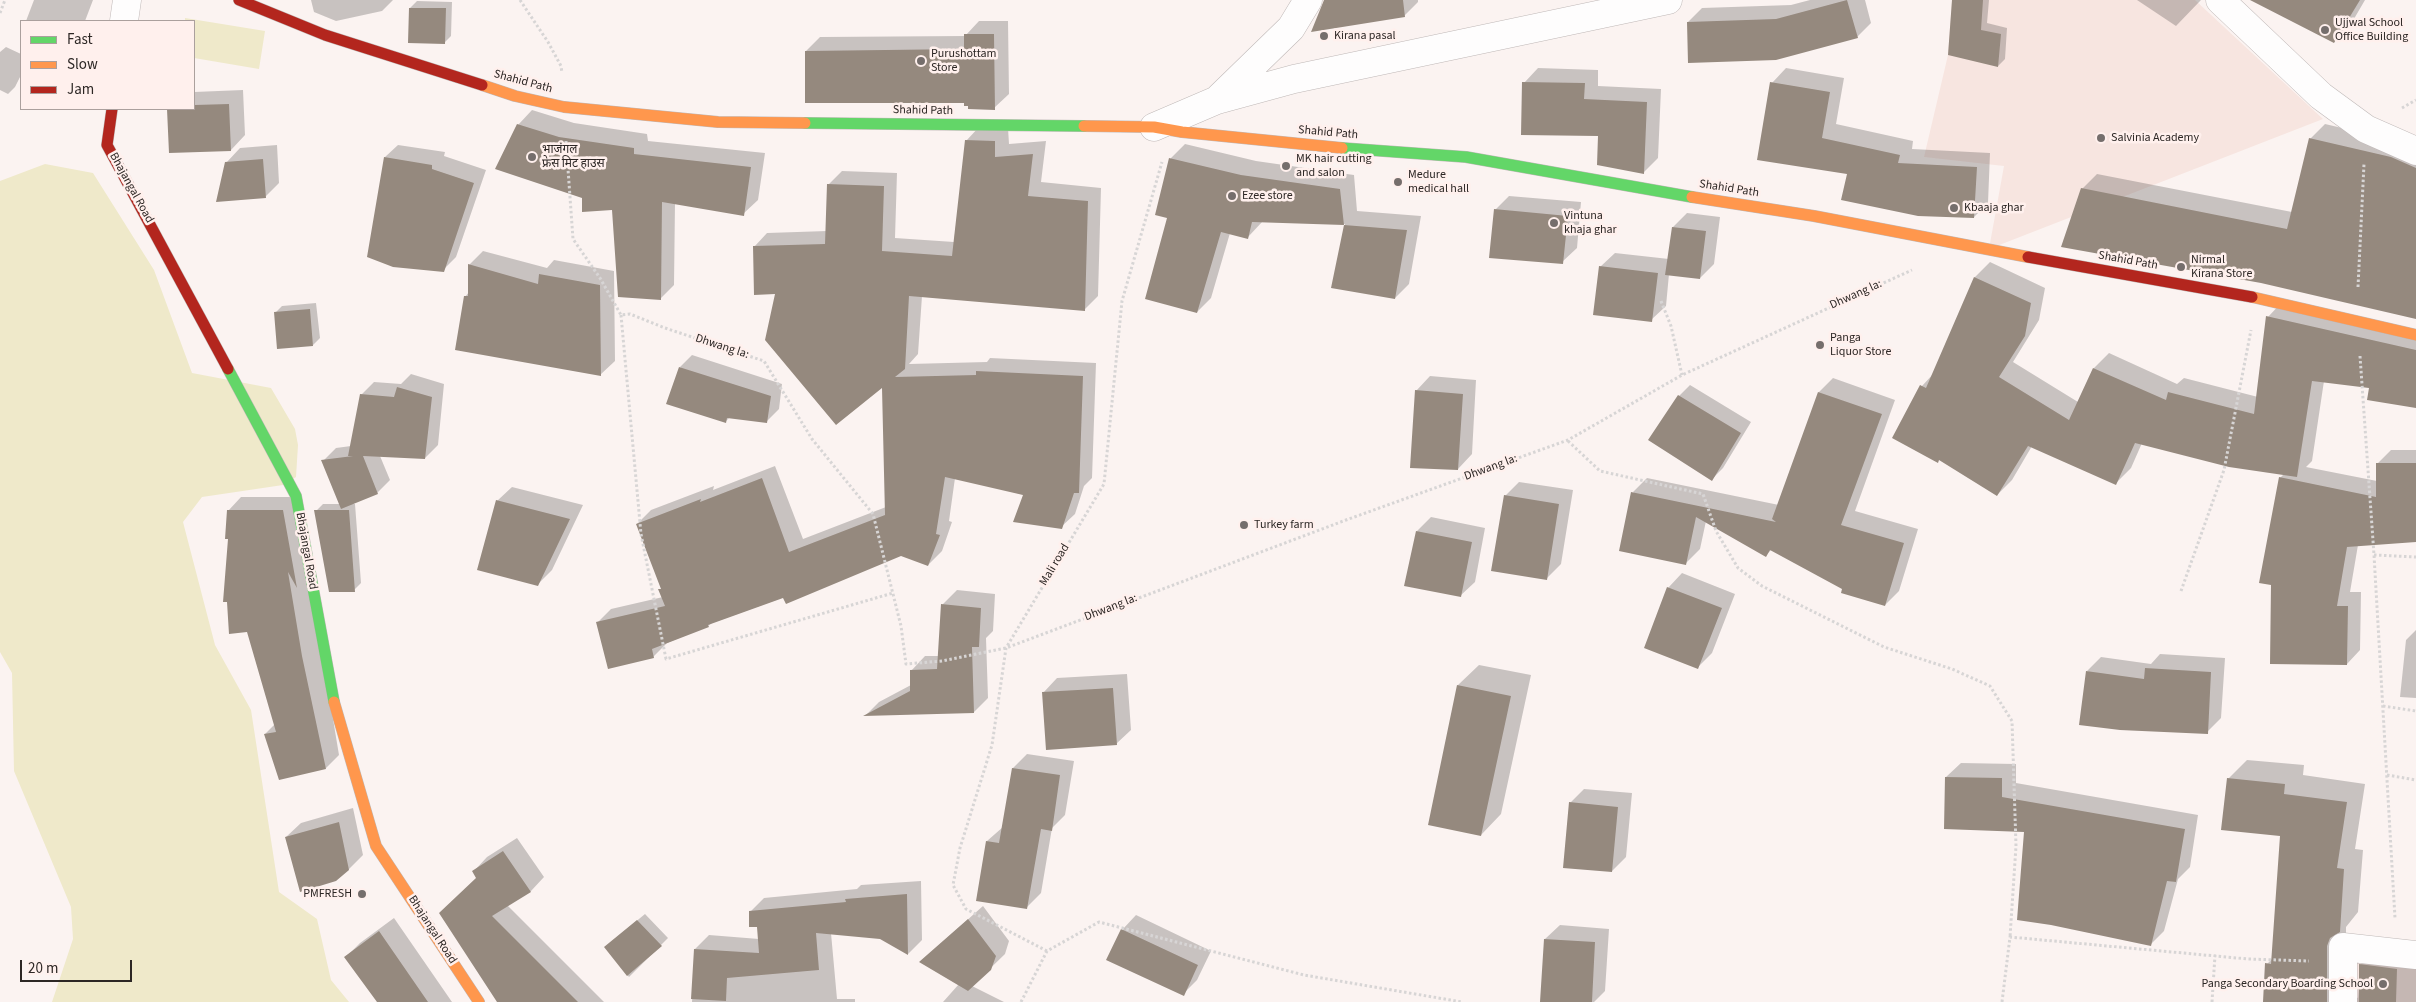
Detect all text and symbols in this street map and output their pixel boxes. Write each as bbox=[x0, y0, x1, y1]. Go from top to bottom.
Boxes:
place label: Ujjwal School Office Building bbox=[2335, 16, 2408, 44]
legend bbox=[20, 20, 195, 110]
marker: Ujjwal School Office Building bbox=[2319, 24, 2331, 36]
text: Fast bbox=[67, 29, 93, 50]
place label: Kirana pasal bbox=[1334, 29, 1396, 43]
marker: Kirana pasal bbox=[1318, 30, 1330, 42]
place label: Purushottam Store bbox=[931, 47, 996, 75]
text: Slow bbox=[67, 54, 98, 75]
marker: Purushottam Store bbox=[915, 55, 927, 67]
street label: Shahid Path bbox=[492, 67, 554, 97]
text: Jam bbox=[67, 79, 94, 100]
street label: Shahid Path bbox=[893, 103, 953, 119]
street label: Shahid Path bbox=[1297, 123, 1359, 143]
place label: Salvinia Academy bbox=[2111, 131, 2199, 145]
marker: Salvinia Academy bbox=[2095, 132, 2107, 144]
place label: भाज‌ं‌‌गल फ्रेस मिट हाउस bbox=[542, 143, 605, 171]
street label: Bhajangal Road bbox=[106, 150, 156, 226]
marker: भाज‌ं‌‌गल फ्रेस मिट हाउस bbox=[526, 151, 538, 163]
place label: MK hair cutting and salon bbox=[1296, 152, 1372, 180]
marker: MK hair cutting and salon bbox=[1280, 160, 1292, 172]
place label: Medure medical hall bbox=[1408, 168, 1469, 196]
marker: Medure medical hall bbox=[1392, 176, 1404, 188]
street label: Shahid Path bbox=[1698, 177, 1760, 201]
place label: Ezee store bbox=[1242, 189, 1293, 203]
marker: Ezee store bbox=[1226, 190, 1238, 202]
place label: Kbaaja ghar bbox=[1964, 201, 2024, 215]
marker: Kbaaja ghar bbox=[1948, 202, 1960, 214]
place label: Vintuna khaja ghar bbox=[1564, 209, 1617, 237]
marker: Vintuna khaja ghar bbox=[1548, 217, 1560, 229]
street label: Shahid Path bbox=[2097, 249, 2159, 273]
place label: Nirmal Kirana Store bbox=[2191, 253, 2252, 281]
marker: Nirmal Kirana Store bbox=[2175, 261, 2187, 273]
street label: Dhwang la: bbox=[1828, 277, 1884, 313]
place label: Panga Liquor Store bbox=[1830, 331, 1892, 359]
street label: Dhwang la: bbox=[693, 332, 751, 362]
marker: Panga Liquor Store bbox=[1814, 339, 1826, 351]
street label: Dhwang la: bbox=[1462, 452, 1520, 484]
street label: Bhajangal Road bbox=[292, 511, 320, 591]
place label: Turkey farm bbox=[1254, 518, 1314, 532]
marker: Turkey farm bbox=[1238, 519, 1250, 531]
street label: Mali road bbox=[1037, 541, 1073, 589]
street label: Dhwang la: bbox=[1082, 591, 1140, 625]
place label: PMFRESH bbox=[303, 887, 352, 901]
marker: PMFRESH bbox=[356, 888, 368, 900]
street label: Bhajangal Road bbox=[405, 893, 459, 967]
scale bar bbox=[22, 950, 135, 982]
text: 20 m bbox=[28, 958, 58, 979]
place label: Panga Secondary Boarding School bbox=[2201, 977, 2373, 991]
marker: Panga Secondary Boarding School bbox=[2377, 978, 2389, 990]

